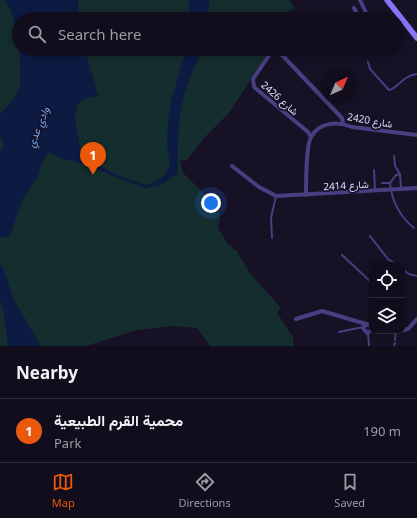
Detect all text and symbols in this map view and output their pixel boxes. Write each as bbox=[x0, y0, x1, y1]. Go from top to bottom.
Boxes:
search box bbox=[12, 12, 405, 56]
icon: search bbox=[26, 23, 48, 45]
text: Search here bbox=[58, 24, 141, 44]
north arrow bbox=[321, 68, 357, 104]
street label: 2426 شارع bbox=[258, 78, 302, 118]
water label: وادي عدي bbox=[23, 104, 54, 150]
street label: 2420 شارع bbox=[346, 109, 394, 131]
pin: 1 bbox=[80, 142, 106, 175]
street label: 2414 شارع bbox=[323, 177, 369, 193]
your location bbox=[201, 193, 221, 213]
map controls bbox=[369, 262, 405, 334]
button: locate bbox=[369, 262, 405, 298]
button: layers bbox=[369, 298, 405, 334]
text: Nearby bbox=[16, 361, 78, 384]
text: محمية القرم الطبيعية bbox=[54, 410, 183, 430]
text: 1 bbox=[25, 422, 33, 440]
text: 190 m bbox=[363, 422, 401, 440]
text: Park bbox=[54, 434, 81, 452]
tab: Map bbox=[52, 471, 75, 510]
tab: Directions bbox=[178, 471, 231, 510]
tab: Saved bbox=[334, 471, 365, 510]

